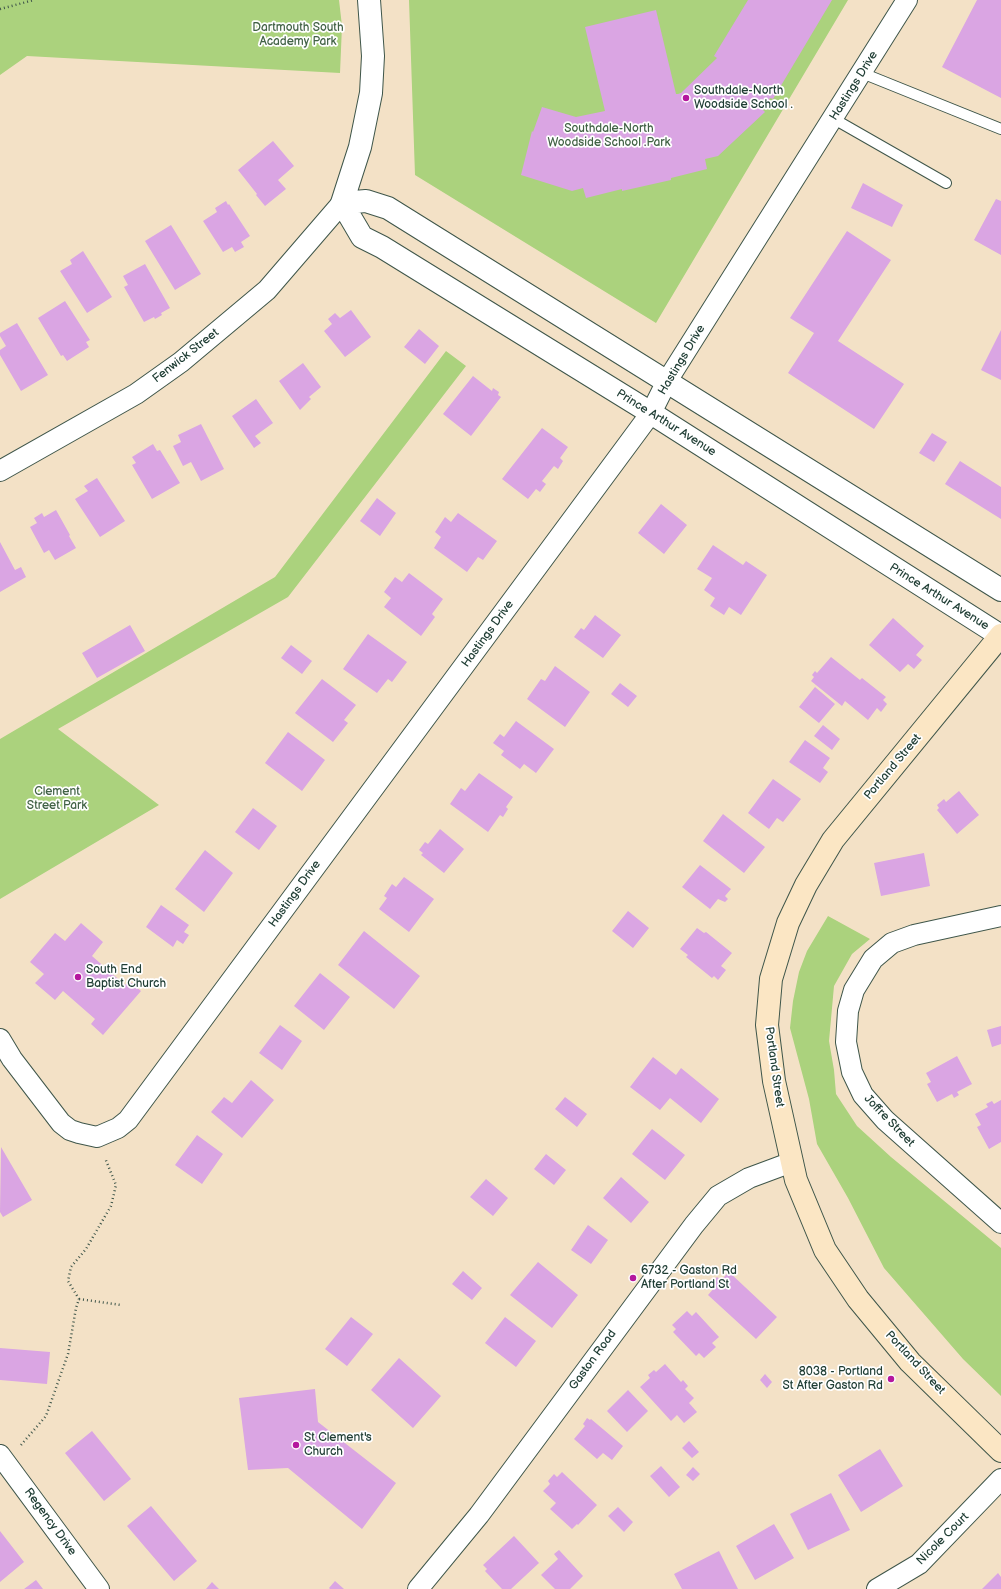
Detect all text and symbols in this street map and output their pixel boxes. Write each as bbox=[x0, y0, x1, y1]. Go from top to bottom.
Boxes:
park label: Dartmouth South Academy Park bbox=[252, 21, 344, 49]
street label: Hastings Drive bbox=[827, 49, 881, 123]
place label: Southdale-North Woodside School . bbox=[694, 84, 793, 112]
marker: Southdale-North Woodside School . bbox=[681, 93, 691, 103]
park label: Southdale-North Woodside School .Park bbox=[548, 122, 670, 150]
street label: Hastings Drive bbox=[655, 322, 709, 398]
street label: Fenwick Street bbox=[150, 326, 222, 386]
street label: Prince Arthur Avenue bbox=[614, 386, 718, 460]
street label: Prince Arthur Avenue bbox=[887, 560, 991, 634]
street label: Hastings Drive bbox=[459, 598, 517, 670]
street label: Portland Street bbox=[861, 731, 925, 803]
park label: Clement Street Park bbox=[27, 785, 87, 813]
street label: Hastings Drive bbox=[266, 858, 324, 930]
place label: South End Baptist Church bbox=[86, 963, 166, 991]
marker: South End Baptist Church bbox=[73, 972, 83, 982]
street label: Portland Street bbox=[761, 1026, 787, 1108]
street label: Joffre Street bbox=[861, 1092, 917, 1150]
place label: 6732 - Gaston Rd After Portland St bbox=[641, 1264, 737, 1292]
marker: 6732 - Gaston Rd After Portland St bbox=[628, 1273, 638, 1283]
street label: Gaston Road bbox=[566, 1327, 620, 1393]
street label: Portland Street bbox=[882, 1328, 948, 1398]
place label: 8038 - Portland St After Gaston Rd bbox=[782, 1365, 883, 1393]
marker: 8038 - Portland St After Gaston Rd bbox=[886, 1374, 896, 1384]
place label: St Clement's Church bbox=[304, 1431, 372, 1459]
marker: St Clement's Church bbox=[291, 1440, 301, 1450]
street label: Regency Drive bbox=[21, 1486, 79, 1558]
street label: Nicole Court bbox=[914, 1510, 972, 1568]

